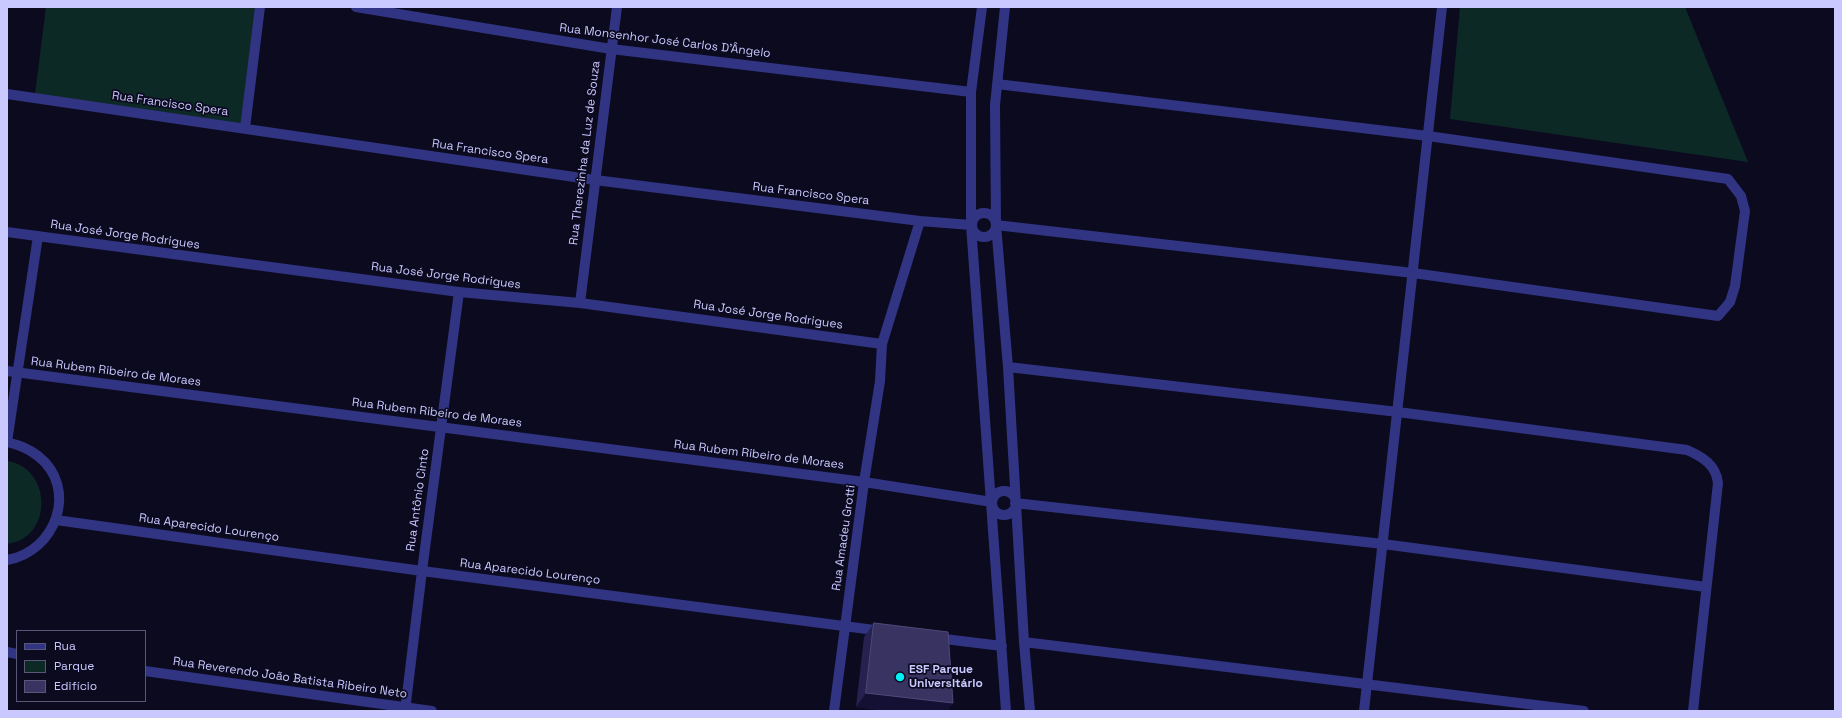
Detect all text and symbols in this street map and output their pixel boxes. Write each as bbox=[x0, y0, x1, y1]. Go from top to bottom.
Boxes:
street label: Rua Monsenhor José Carlos D'Ângelo bbox=[559, 21, 771, 61]
street label: Rua Therezinha da Luz de Souza bbox=[567, 60, 603, 246]
street label: Rua Francisco Spera bbox=[111, 89, 229, 119]
street label: Rua Francisco Spera bbox=[431, 137, 549, 167]
street label: Rua Francisco Spera bbox=[752, 180, 870, 208]
street label: Rua José Jorge Rodrigues bbox=[49, 217, 201, 253]
street label: Rua José Jorge Rodrigues bbox=[370, 260, 522, 292]
street label: Rua José Jorge Rodrigues bbox=[692, 297, 844, 333]
street label: Rua Rubem Ribeiro de Moraes bbox=[30, 354, 202, 390]
street label: Rua Rubem Ribeiro de Moraes bbox=[351, 395, 523, 431]
street label: Rua Rubem Ribeiro de Moraes bbox=[673, 437, 845, 473]
street label: Rua Antônio Cinto bbox=[404, 448, 432, 552]
street label: Rua Amadeu Grotti bbox=[829, 484, 859, 592]
street label: Rua Aparecido Lourenço bbox=[138, 511, 280, 545]
street label: Rua Aparecido Lourenço bbox=[459, 556, 601, 588]
legend bbox=[16, 630, 146, 702]
text: Rua bbox=[54, 638, 76, 654]
street label: Rua Reverendo João Batista Ribeiro Neto bbox=[172, 654, 408, 702]
text: Parque bbox=[54, 658, 94, 674]
place label: ESF Parque Universitário bbox=[909, 663, 983, 691]
marker: ESF Parque Universitário bbox=[894, 671, 906, 683]
text: Edifício bbox=[54, 678, 97, 694]

